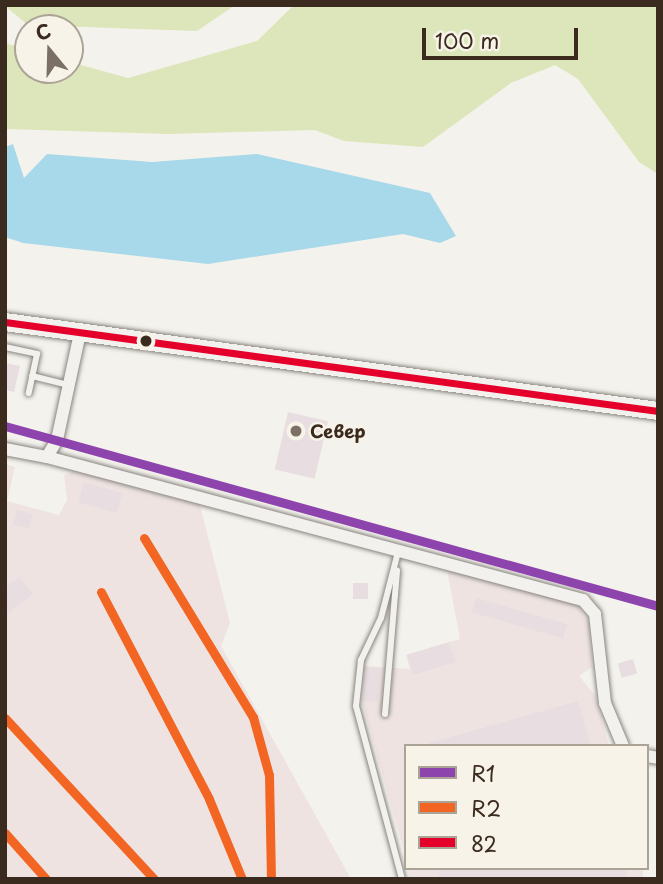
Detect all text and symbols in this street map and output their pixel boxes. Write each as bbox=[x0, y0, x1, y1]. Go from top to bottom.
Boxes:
north arrow bbox=[14, 14, 84, 84]
scale bar bbox=[425, 14, 581, 58]
text: С bbox=[31, 15, 54, 47]
text: 100 m bbox=[435, 24, 499, 56]
unlabelled marker bbox=[139, 334, 153, 348]
place label: Север bbox=[310, 420, 366, 442]
marker: Север bbox=[288, 423, 304, 439]
legend bbox=[404, 744, 649, 870]
text: R1 bbox=[471, 757, 495, 789]
text: R2 bbox=[471, 792, 501, 824]
text: 82 bbox=[471, 827, 497, 859]

